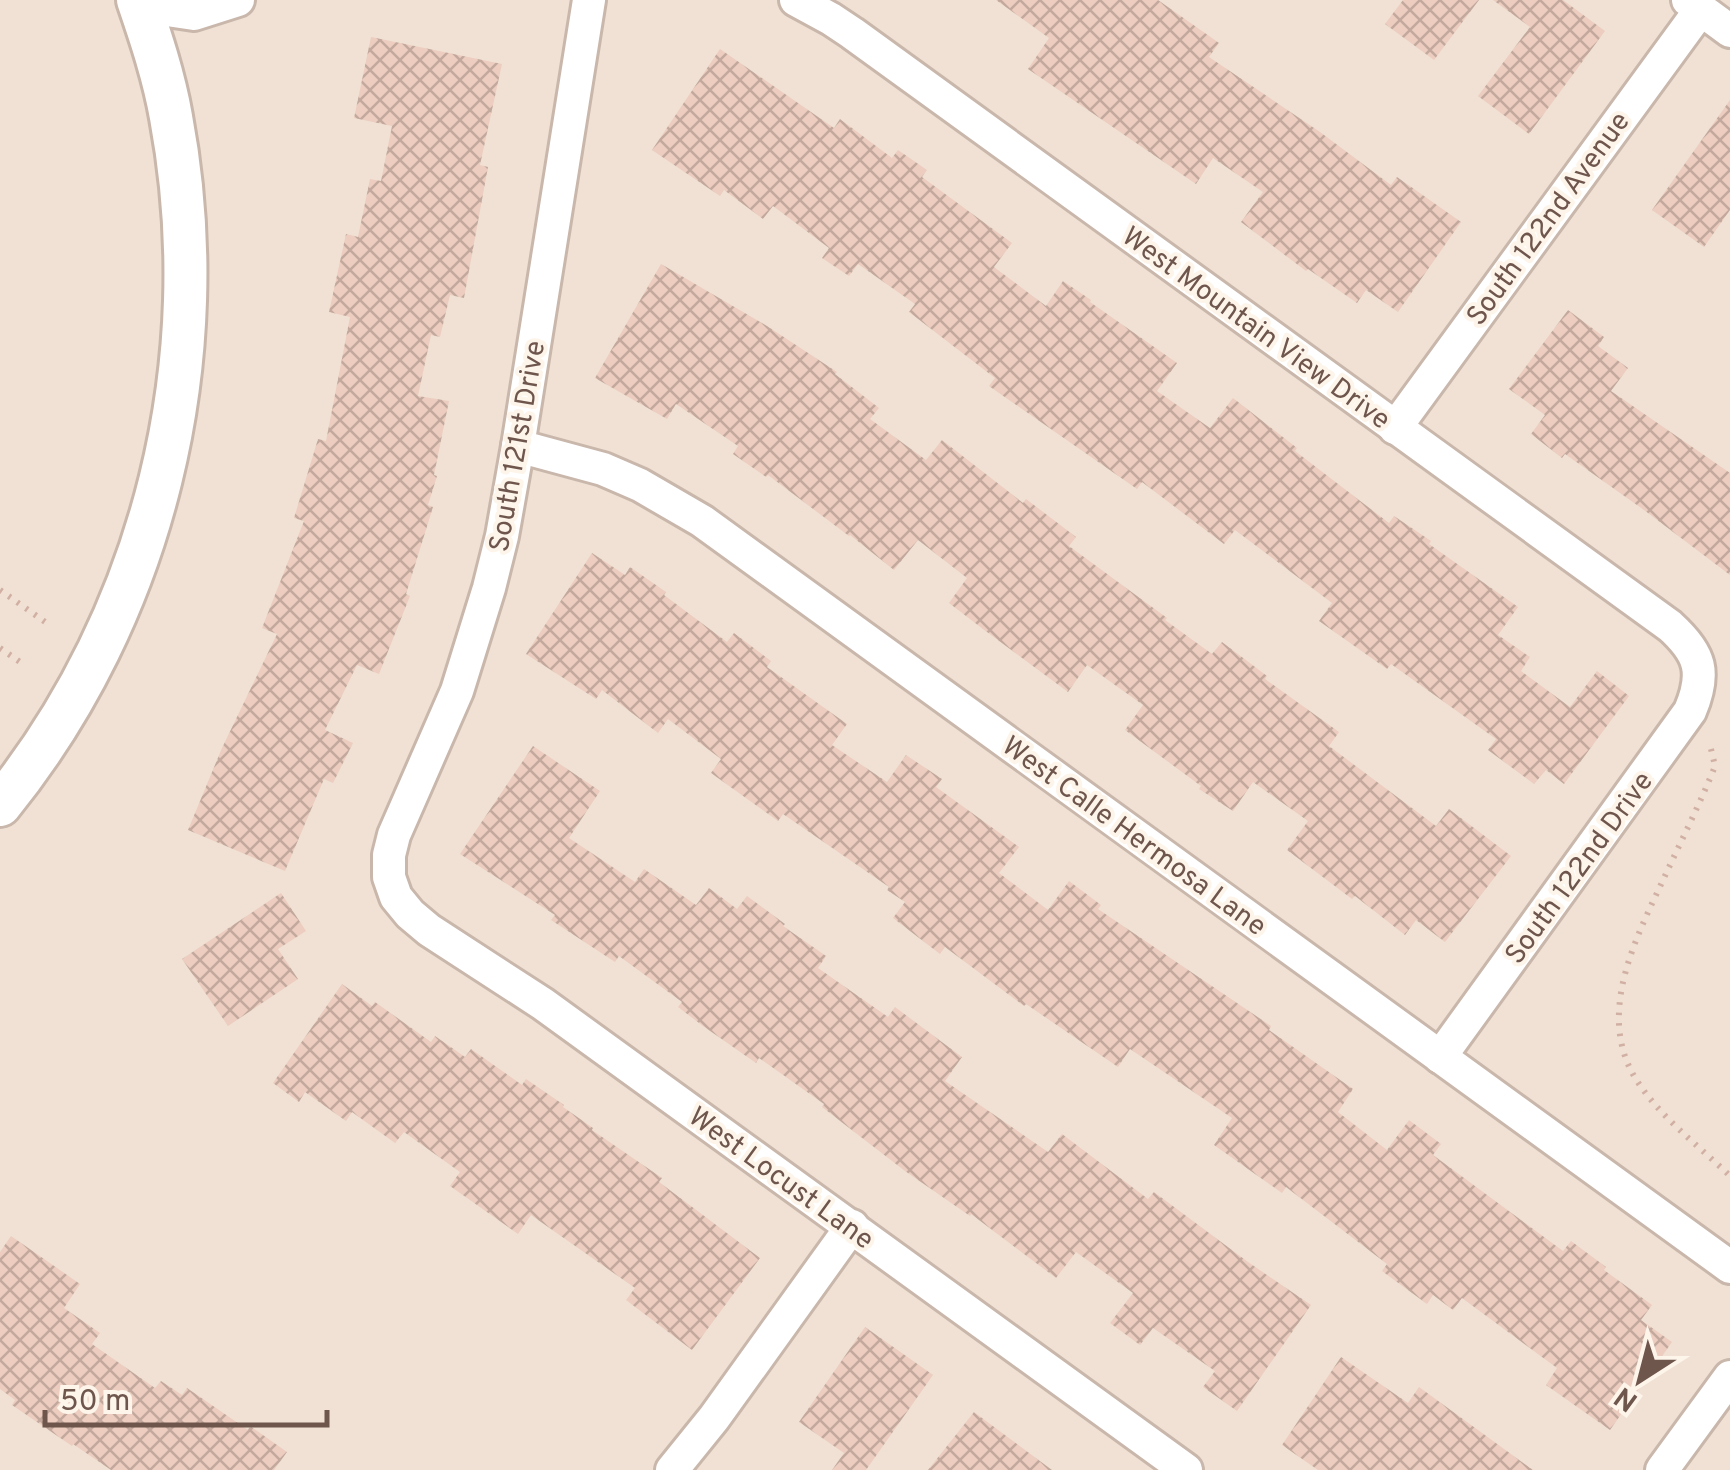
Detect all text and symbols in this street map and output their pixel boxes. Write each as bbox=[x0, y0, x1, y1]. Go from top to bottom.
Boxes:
street label: South 122nd Avenue bbox=[1460, 106, 1639, 334]
street label: West Mountain View Drive bbox=[1114, 220, 1397, 439]
street label: South 121st Drive bbox=[483, 338, 555, 555]
street label: West Calle Hermosa Lane bbox=[994, 729, 1273, 946]
street label: South 122nd Drive bbox=[1498, 765, 1662, 972]
street label: West Locust Lane bbox=[680, 1100, 880, 1259]
north arrow bbox=[1590, 1330, 1690, 1430]
scale bar bbox=[45, 1365, 328, 1427]
text: N bbox=[1608, 1377, 1646, 1418]
text: 50 m bbox=[60, 1384, 130, 1421]

